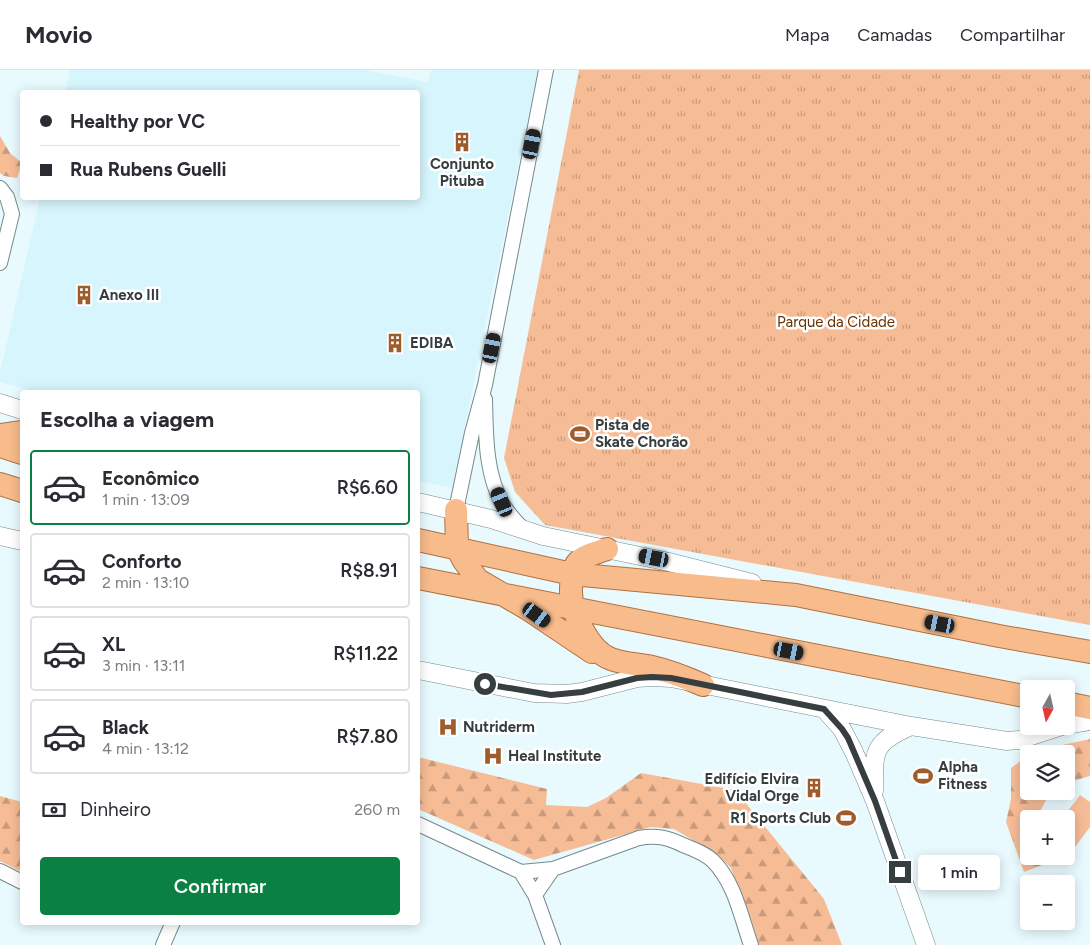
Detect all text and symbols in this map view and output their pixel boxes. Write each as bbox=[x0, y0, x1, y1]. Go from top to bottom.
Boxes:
text: Movio bbox=[25, 20, 93, 49]
text: Mapa bbox=[785, 24, 829, 46]
text: Camadas bbox=[857, 24, 932, 46]
text: Compartilhar bbox=[960, 24, 1065, 46]
text: Healthy por VC bbox=[70, 110, 205, 133]
car bbox=[521, 128, 542, 160]
building icon: Conjunto Pituba bbox=[451, 131, 473, 153]
place label: Conjunto Pituba bbox=[430, 155, 494, 190]
text: Rua Rubens Guelli bbox=[70, 158, 227, 181]
building icon: Anexo III bbox=[73, 284, 95, 306]
place label: Anexo III bbox=[99, 286, 159, 304]
park label: Parque da Cidade bbox=[777, 313, 895, 331]
building icon: EDIBA bbox=[384, 332, 406, 354]
car bbox=[481, 332, 502, 364]
place label: EDIBA bbox=[410, 334, 454, 352]
text: Escolha a viagem bbox=[40, 406, 214, 433]
place label: Pista de Skate Chorão bbox=[595, 416, 688, 451]
sports icon: Pista de Skate Chorão bbox=[569, 423, 591, 445]
icon: car bbox=[42, 465, 87, 510]
text: Econômico bbox=[102, 467, 199, 490]
text: R$6.60 bbox=[337, 476, 398, 499]
car bbox=[489, 485, 514, 519]
text: 1 min · 13:09 bbox=[102, 490, 189, 509]
icon: car bbox=[42, 548, 87, 593]
car bbox=[637, 548, 670, 568]
text: Conforto bbox=[102, 550, 182, 573]
text: R$8.91 bbox=[340, 559, 398, 582]
text: 2 min · 13:10 bbox=[102, 573, 189, 592]
car bbox=[520, 600, 553, 630]
car bbox=[923, 614, 956, 634]
icon: car bbox=[42, 631, 87, 676]
text: XL bbox=[102, 633, 125, 656]
car bbox=[772, 641, 805, 661]
text: R$11.22 bbox=[333, 642, 398, 665]
text: 3 min · 13:11 bbox=[102, 656, 185, 675]
route start bbox=[474, 673, 496, 695]
north arrow bbox=[1020, 680, 1075, 735]
map controls bbox=[1020, 680, 1075, 930]
icon: car bbox=[42, 714, 87, 759]
text: Black bbox=[102, 716, 149, 739]
hospital icon: Nutriderm bbox=[437, 716, 459, 738]
place label: Nutriderm bbox=[463, 718, 535, 736]
text: R$7.80 bbox=[337, 725, 398, 748]
text: 4 min · 13:12 bbox=[102, 739, 189, 758]
hospital icon: Heal Institute bbox=[482, 745, 504, 767]
button: layers bbox=[1020, 745, 1075, 800]
place label: Heal Institute bbox=[508, 747, 602, 765]
place label: Alpha Fitness bbox=[938, 758, 987, 793]
sports icon: Alpha Fitness bbox=[912, 765, 934, 787]
place label: Edifício Elvira Vidal Orge bbox=[705, 770, 800, 805]
building icon: Edifício Elvira Vidal Orge bbox=[803, 777, 825, 799]
icon: cash bbox=[40, 796, 68, 824]
text: Dinheiro bbox=[80, 798, 151, 821]
text: 260 m bbox=[354, 800, 400, 819]
sports icon: R1 Sports Club bbox=[835, 807, 857, 829]
place label: R1 Sports Club bbox=[730, 809, 831, 827]
button: + bbox=[1020, 810, 1075, 865]
callout: 1 min bbox=[918, 854, 1000, 890]
button: Confirmar bbox=[40, 857, 400, 915]
route end bbox=[889, 861, 911, 883]
text: 1 min bbox=[940, 863, 978, 882]
button: − bbox=[1020, 875, 1075, 930]

